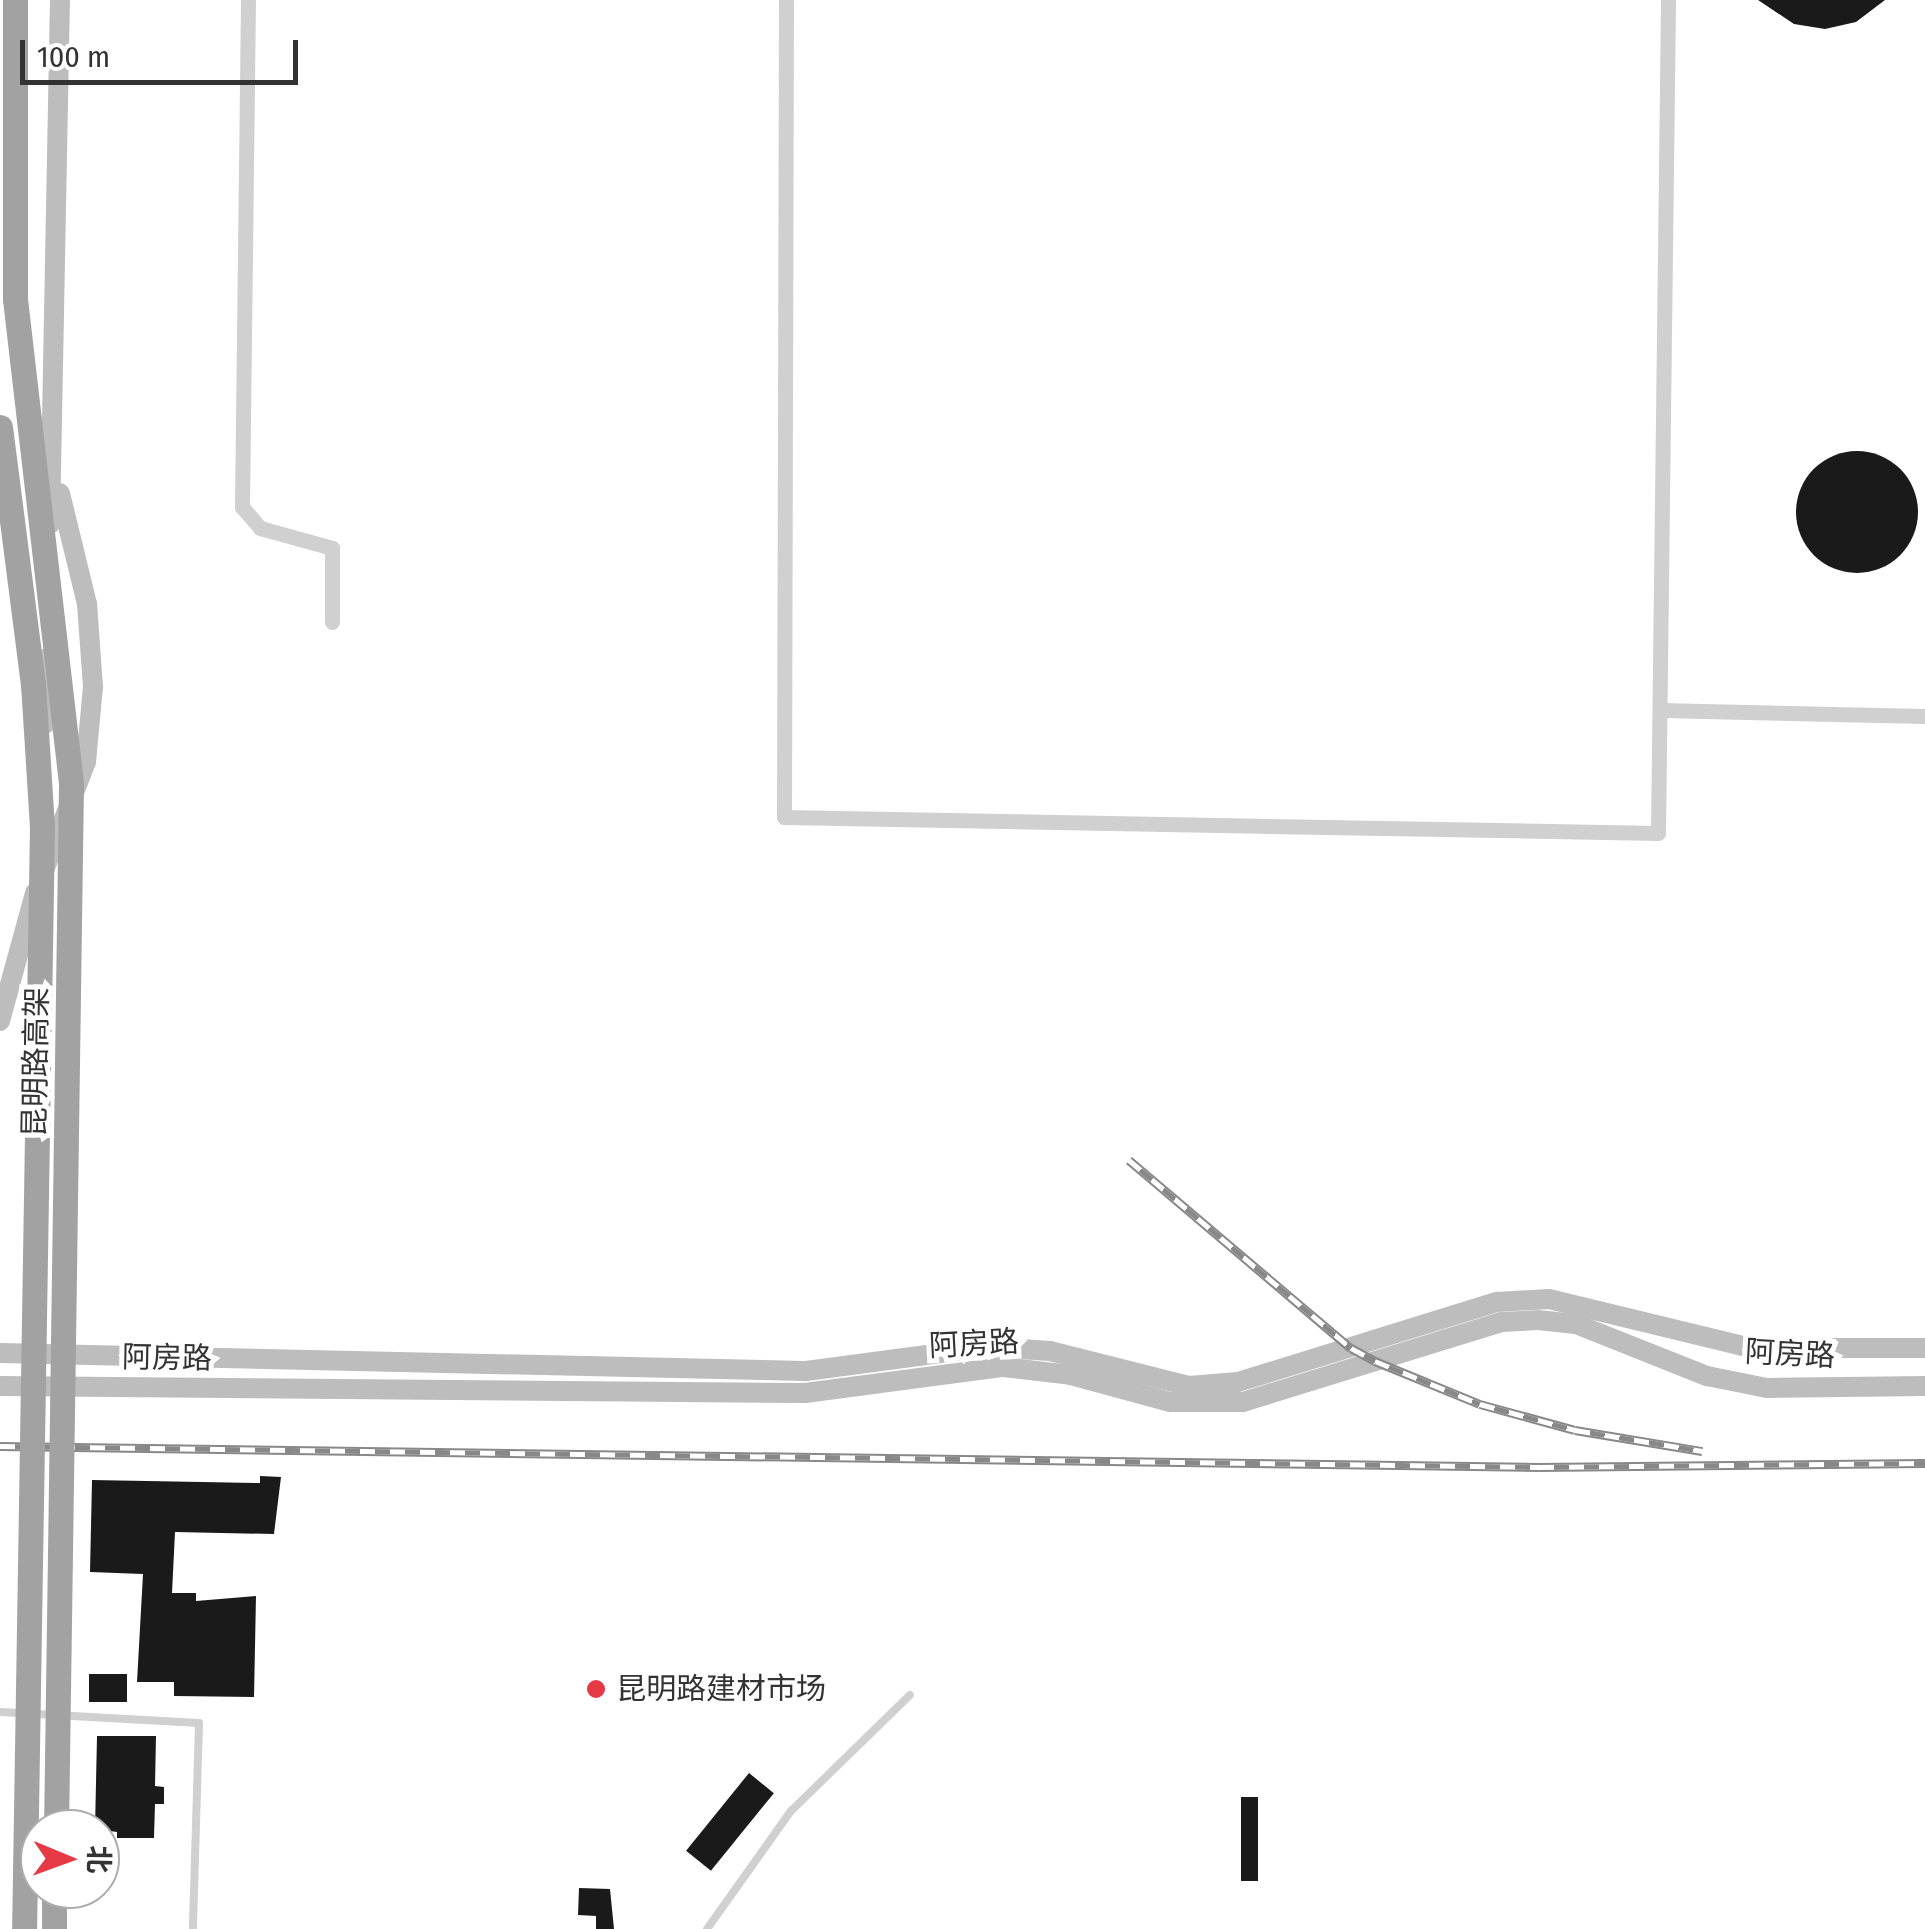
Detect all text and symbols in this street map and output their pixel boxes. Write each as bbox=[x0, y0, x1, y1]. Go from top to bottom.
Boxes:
scale bar bbox=[25, 20, 302, 82]
text: 100 m bbox=[37, 39, 110, 75]
street label: 昆明路高架 bbox=[17, 987, 55, 1137]
street label: 阿房路 bbox=[928, 1324, 1020, 1364]
street label: 阿房路 bbox=[1744, 1334, 1836, 1374]
street label: 阿房路 bbox=[122, 1339, 212, 1377]
place label: 昆明路建材市场 bbox=[616, 1671, 826, 1707]
marker: 昆明路建材市场 bbox=[585, 1678, 607, 1700]
north arrow bbox=[20, 1809, 120, 1909]
text: 北 bbox=[82, 1845, 115, 1874]

